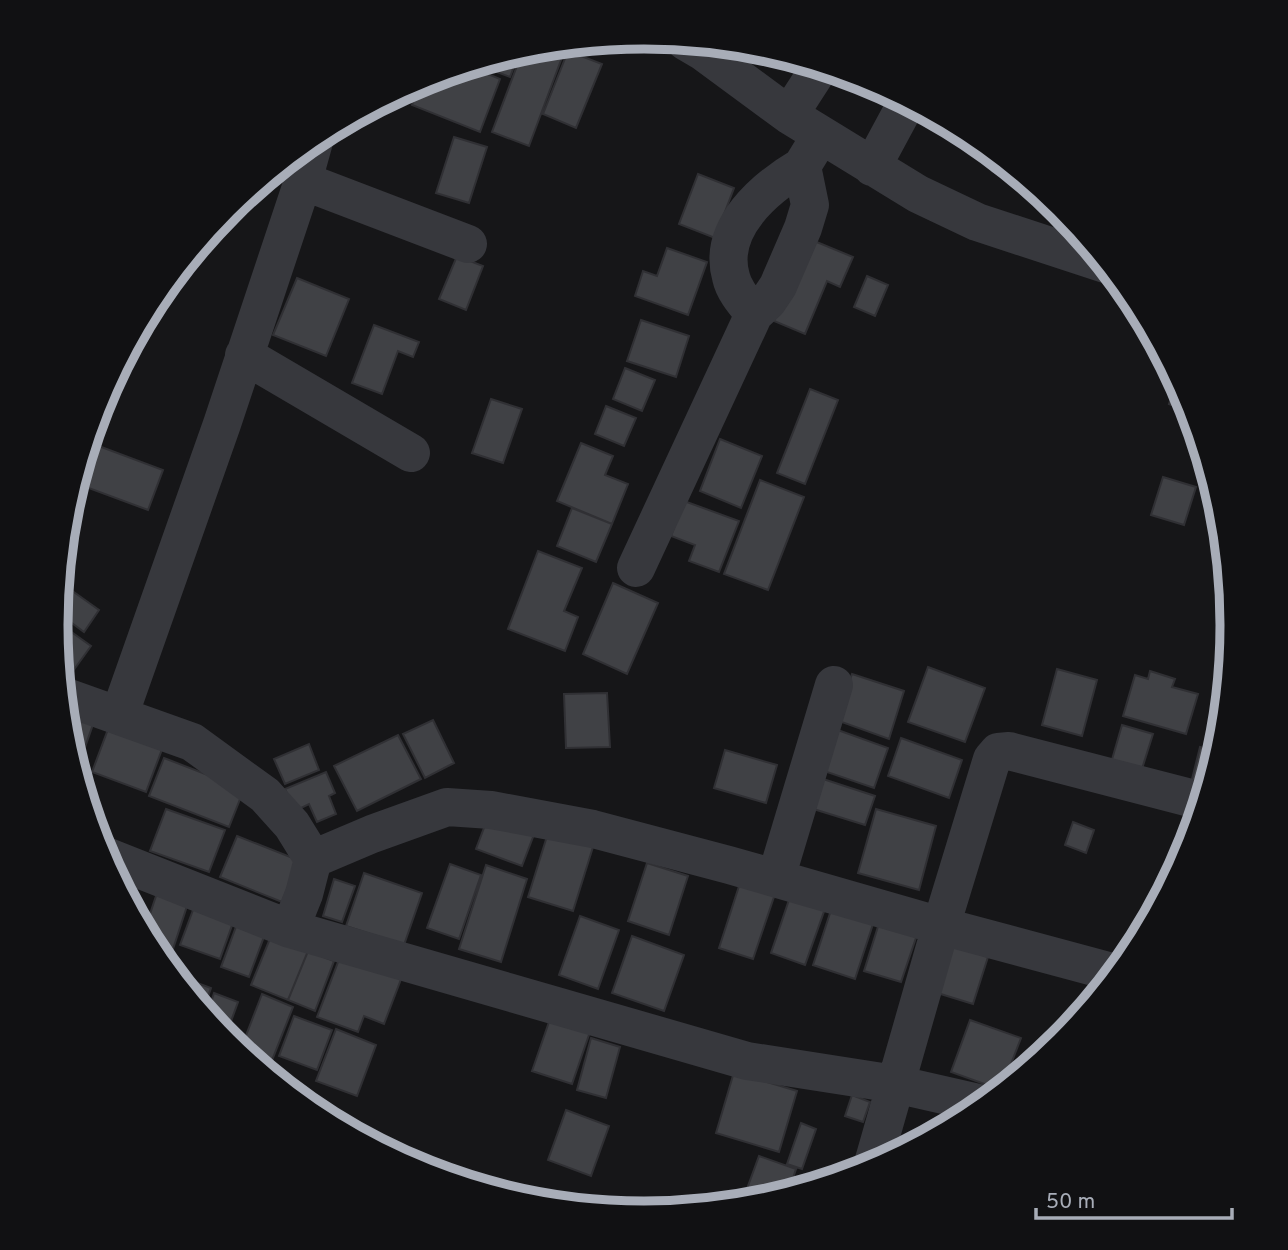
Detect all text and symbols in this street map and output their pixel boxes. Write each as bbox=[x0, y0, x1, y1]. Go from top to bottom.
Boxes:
scale bar bbox=[1036, 1176, 1232, 1220]
text: 50 m bbox=[1046, 1189, 1095, 1216]

